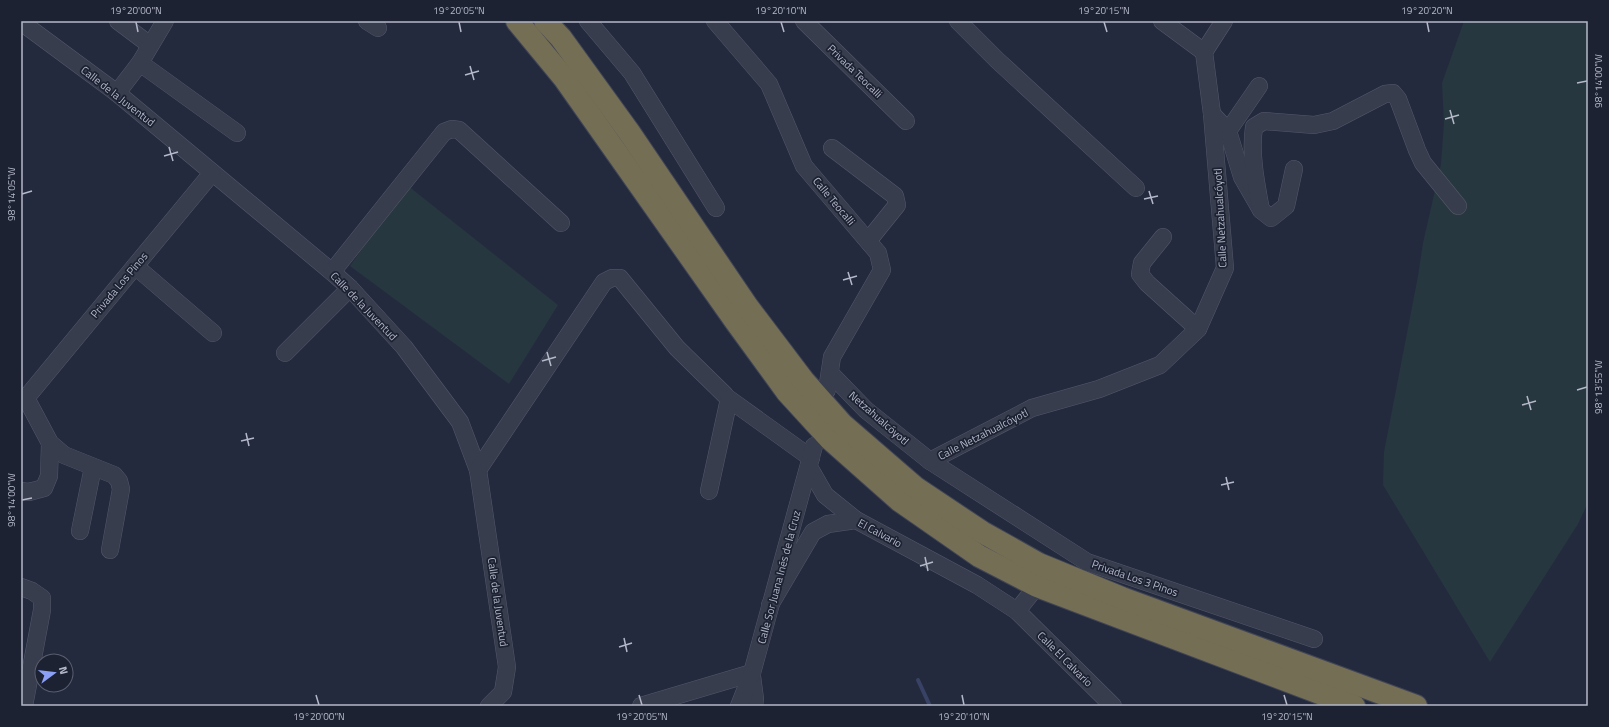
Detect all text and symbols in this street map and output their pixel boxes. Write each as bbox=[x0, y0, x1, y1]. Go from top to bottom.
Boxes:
text: 19°20'00"N bbox=[110, 3, 162, 18]
text: 19°20'05"N bbox=[433, 3, 485, 18]
text: 19°20'10"N bbox=[755, 3, 807, 18]
text: 19°20'15"N bbox=[1078, 3, 1130, 18]
text: 19°20'20"N bbox=[1401, 3, 1453, 18]
street label: Privada Teocalli bbox=[824, 41, 886, 101]
text: 98°14'00"W bbox=[1591, 54, 1606, 108]
street label: Calle de la Juventud bbox=[78, 62, 159, 130]
text: 98°14'05"W bbox=[4, 167, 19, 221]
street label: Calle Netzahualcóyotl bbox=[1209, 168, 1231, 268]
street label: Calle Teocalli bbox=[809, 173, 859, 229]
street label: Privada Los Pinos bbox=[87, 249, 151, 321]
street label: Calle de la Juventud bbox=[327, 268, 401, 344]
text: 98°13'55"W bbox=[1591, 360, 1606, 414]
street label: Netzahualcóyotl bbox=[845, 387, 913, 449]
street label: Calle Netzahualcóyotl bbox=[935, 404, 1031, 464]
text: 98°14'00"W bbox=[4, 473, 19, 527]
street label: Calle Sor Juana Inés de la Cruz bbox=[753, 509, 805, 645]
street label: El Calvario bbox=[855, 515, 905, 551]
street label: Calle de la Juventud bbox=[484, 556, 512, 648]
street label: Privada Los 3 Pinos bbox=[1090, 556, 1180, 600]
street label: Calle El Calvario bbox=[1034, 628, 1096, 690]
north arrow bbox=[34, 653, 74, 693]
text: N bbox=[55, 665, 72, 676]
text: 19°20'00"N bbox=[293, 709, 345, 724]
text: 19°20'05"N bbox=[616, 709, 668, 724]
text: 19°20'10"N bbox=[938, 709, 990, 724]
text: 19°20'15"N bbox=[1261, 709, 1313, 724]

